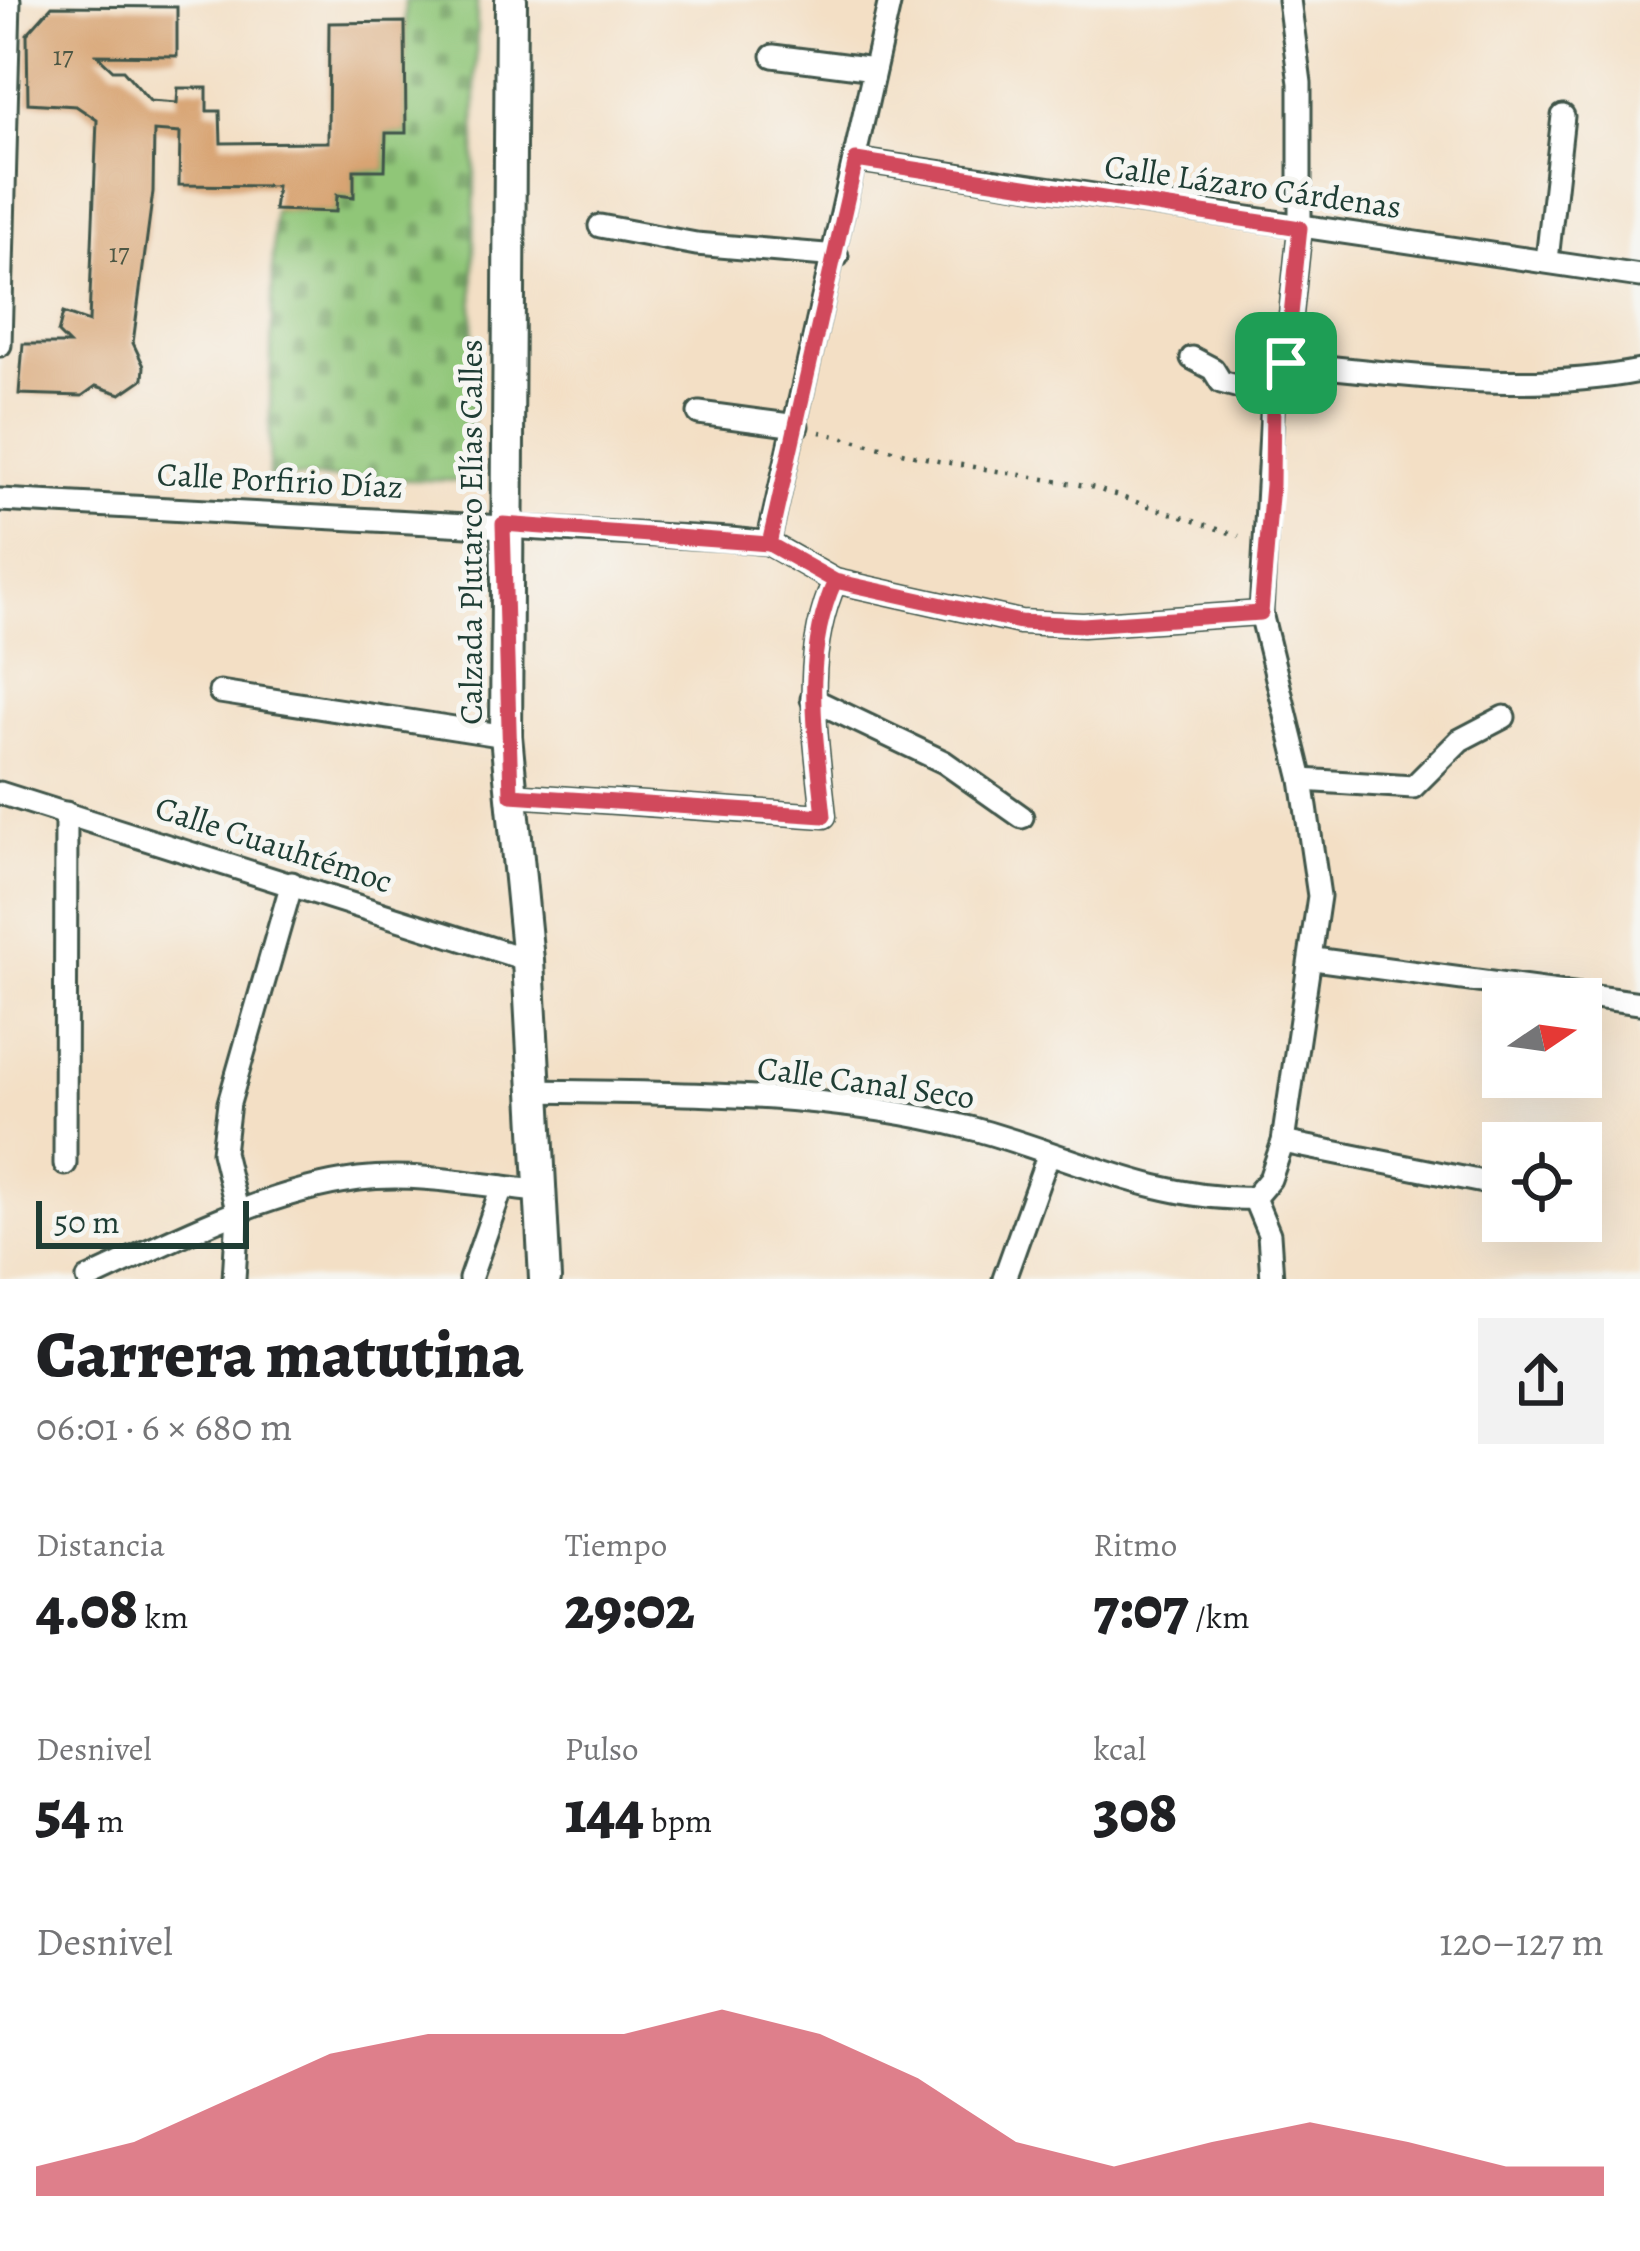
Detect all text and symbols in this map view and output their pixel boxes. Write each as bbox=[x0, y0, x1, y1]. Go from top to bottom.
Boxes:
house number: 17 bbox=[53, 38, 74, 74]
street label: Calle Lázaro Cárdenas bbox=[1102, 143, 1404, 229]
house number: 17 bbox=[109, 235, 130, 271]
pin bbox=[1235, 312, 1337, 414]
icon: arrive bbox=[1253, 330, 1319, 396]
street label: Calzada Plutarco Elías Calles bbox=[448, 339, 493, 725]
street label: Calle Porfirio Díaz bbox=[156, 451, 404, 509]
street label: Calle Cuauhtémoc bbox=[150, 785, 398, 903]
north arrow bbox=[1482, 978, 1602, 1098]
map controls bbox=[1482, 978, 1602, 1242]
street label: Calle Canal Seco bbox=[754, 1044, 978, 1120]
button: locate bbox=[1482, 1122, 1602, 1242]
scale bar bbox=[36, 1195, 249, 1248]
text: 50 m bbox=[54, 1199, 120, 1244]
text: Carrera matutina bbox=[36, 1310, 524, 1400]
button: share bbox=[1478, 1318, 1604, 1444]
text: 06:01 · 6 × 680 m bbox=[36, 1400, 292, 1453]
text: Distancia bbox=[36, 1522, 165, 1567]
text: Tiempo bbox=[565, 1522, 667, 1567]
text: Ritmo bbox=[1093, 1522, 1177, 1567]
text: 4.08 bbox=[36, 1567, 138, 1649]
text: 29:02 bbox=[565, 1567, 695, 1649]
text: 7:07 bbox=[1093, 1567, 1188, 1649]
text: km bbox=[138, 1594, 188, 1639]
text: /km bbox=[1188, 1594, 1250, 1639]
text: Desnivel bbox=[36, 1726, 152, 1771]
text: Pulso bbox=[565, 1726, 638, 1771]
text: kcal bbox=[1093, 1726, 1146, 1771]
text: 54 bbox=[36, 1771, 90, 1853]
text: 144 bbox=[565, 1771, 644, 1853]
text: 308 bbox=[1093, 1771, 1177, 1853]
text: m bbox=[90, 1798, 124, 1843]
text: bpm bbox=[644, 1798, 712, 1843]
text: Desnivel bbox=[36, 1915, 173, 1968]
text: 120–127 m bbox=[1439, 1915, 1604, 1968]

